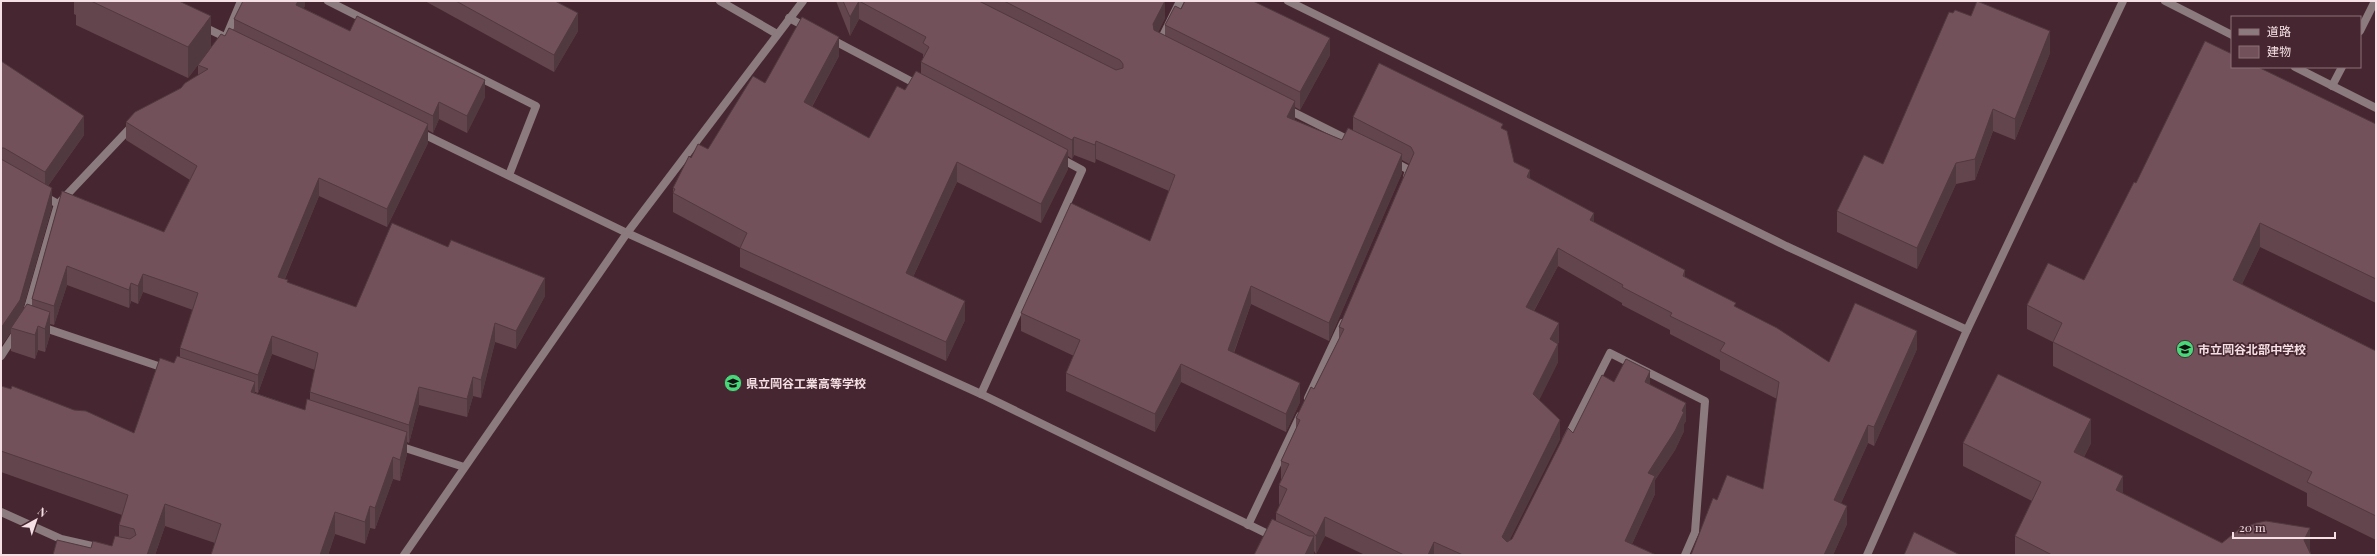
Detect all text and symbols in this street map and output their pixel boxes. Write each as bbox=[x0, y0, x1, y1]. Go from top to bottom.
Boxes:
legend bbox=[2231, 16, 2361, 68]
text: 道路 bbox=[2267, 23, 2291, 39]
text: 建物 bbox=[2267, 43, 2291, 59]
school or university icon: 市立岡谷北部中学校 bbox=[2175, 339, 2195, 359]
place label: 市立岡谷北部中学校 bbox=[2198, 341, 2306, 357]
school or university icon: 県立岡谷工業高等学校 bbox=[723, 373, 743, 393]
place label: 県立岡谷工業高等学校 bbox=[746, 375, 866, 391]
north arrow bbox=[16, 500, 56, 540]
text: N bbox=[35, 504, 51, 520]
scale bar bbox=[2233, 514, 2335, 540]
text: 20 m bbox=[2239, 519, 2266, 535]

